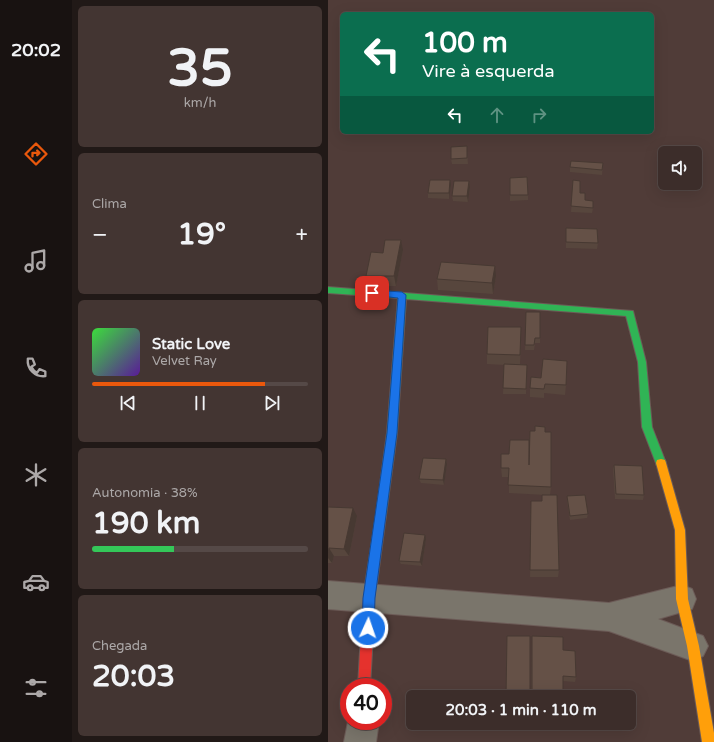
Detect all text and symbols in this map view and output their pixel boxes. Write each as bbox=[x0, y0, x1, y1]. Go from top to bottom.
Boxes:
text: 100 m bbox=[422, 26, 508, 60]
icon: left bbox=[356, 28, 408, 80]
text: 35 bbox=[167, 37, 233, 100]
text: 20:02 bbox=[11, 39, 61, 61]
text: Vire à esquerda bbox=[422, 60, 555, 82]
text: km/h bbox=[184, 95, 216, 111]
icon: left bbox=[444, 104, 466, 126]
icon: ahead bbox=[486, 104, 508, 126]
icon: right bbox=[528, 104, 550, 126]
icon: directions bbox=[22, 140, 50, 168]
map controls bbox=[658, 146, 702, 190]
button: sound bbox=[658, 146, 702, 190]
text: Clima bbox=[92, 196, 127, 212]
text: 19° bbox=[177, 216, 226, 253]
text: − bbox=[92, 222, 108, 248]
text: + bbox=[296, 222, 308, 248]
icon: music bbox=[22, 247, 50, 275]
pin bbox=[355, 276, 389, 310]
icon: arrive bbox=[361, 282, 383, 304]
text: Static Love bbox=[152, 335, 230, 353]
text: Velvet Ray bbox=[152, 353, 217, 369]
icon: phone bbox=[22, 354, 50, 382]
icon: previous bbox=[117, 392, 139, 414]
icon: pause bbox=[189, 392, 211, 414]
icon: next bbox=[261, 392, 283, 414]
icon: climate bbox=[22, 461, 50, 489]
text: Autonomia · 38% bbox=[92, 485, 198, 501]
text: 190 km bbox=[92, 505, 200, 542]
icon: car bbox=[22, 568, 50, 596]
position arrow bbox=[347, 607, 389, 649]
text: Chegada bbox=[92, 638, 147, 654]
text: 20:03 bbox=[92, 658, 175, 695]
icon: filters bbox=[22, 674, 50, 702]
speed limit sign: 40 bbox=[340, 678, 392, 730]
text: 20:03 · 1 min · 110 m bbox=[446, 701, 596, 719]

